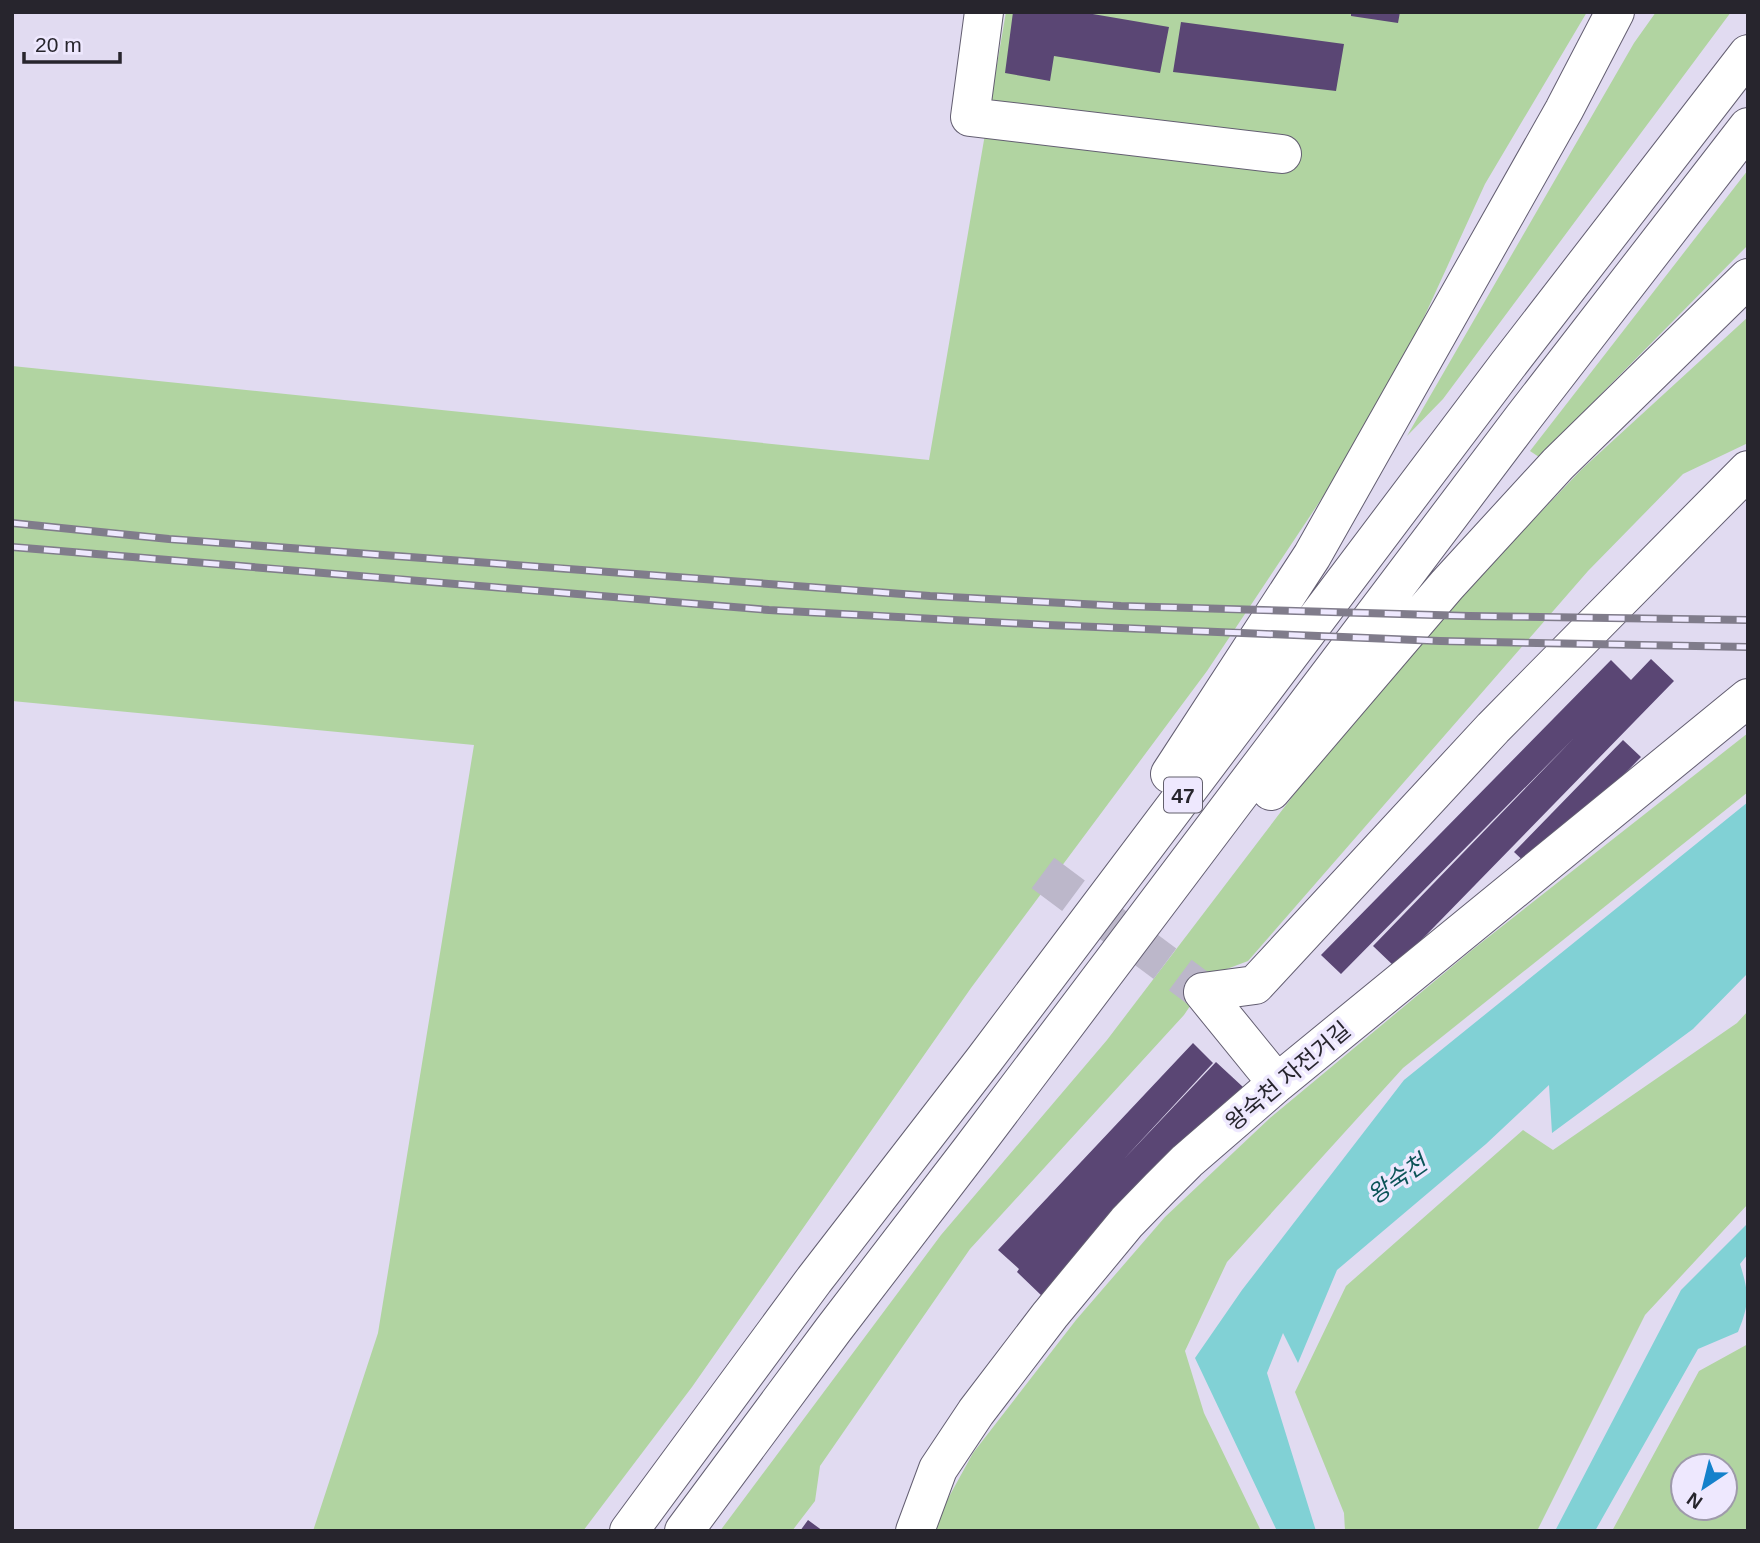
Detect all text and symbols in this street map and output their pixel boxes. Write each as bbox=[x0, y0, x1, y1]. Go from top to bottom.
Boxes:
scale bar bbox=[24, 21, 121, 65]
text: 20 m bbox=[35, 33, 82, 56]
road number: 47 bbox=[1164, 778, 1202, 812]
street label: 왕숙천 자전거길 bbox=[1220, 1016, 1356, 1136]
water label: 왕숙천 bbox=[1362, 1147, 1434, 1209]
north arrow bbox=[1669, 1452, 1739, 1522]
text: N bbox=[1683, 1488, 1706, 1513]

